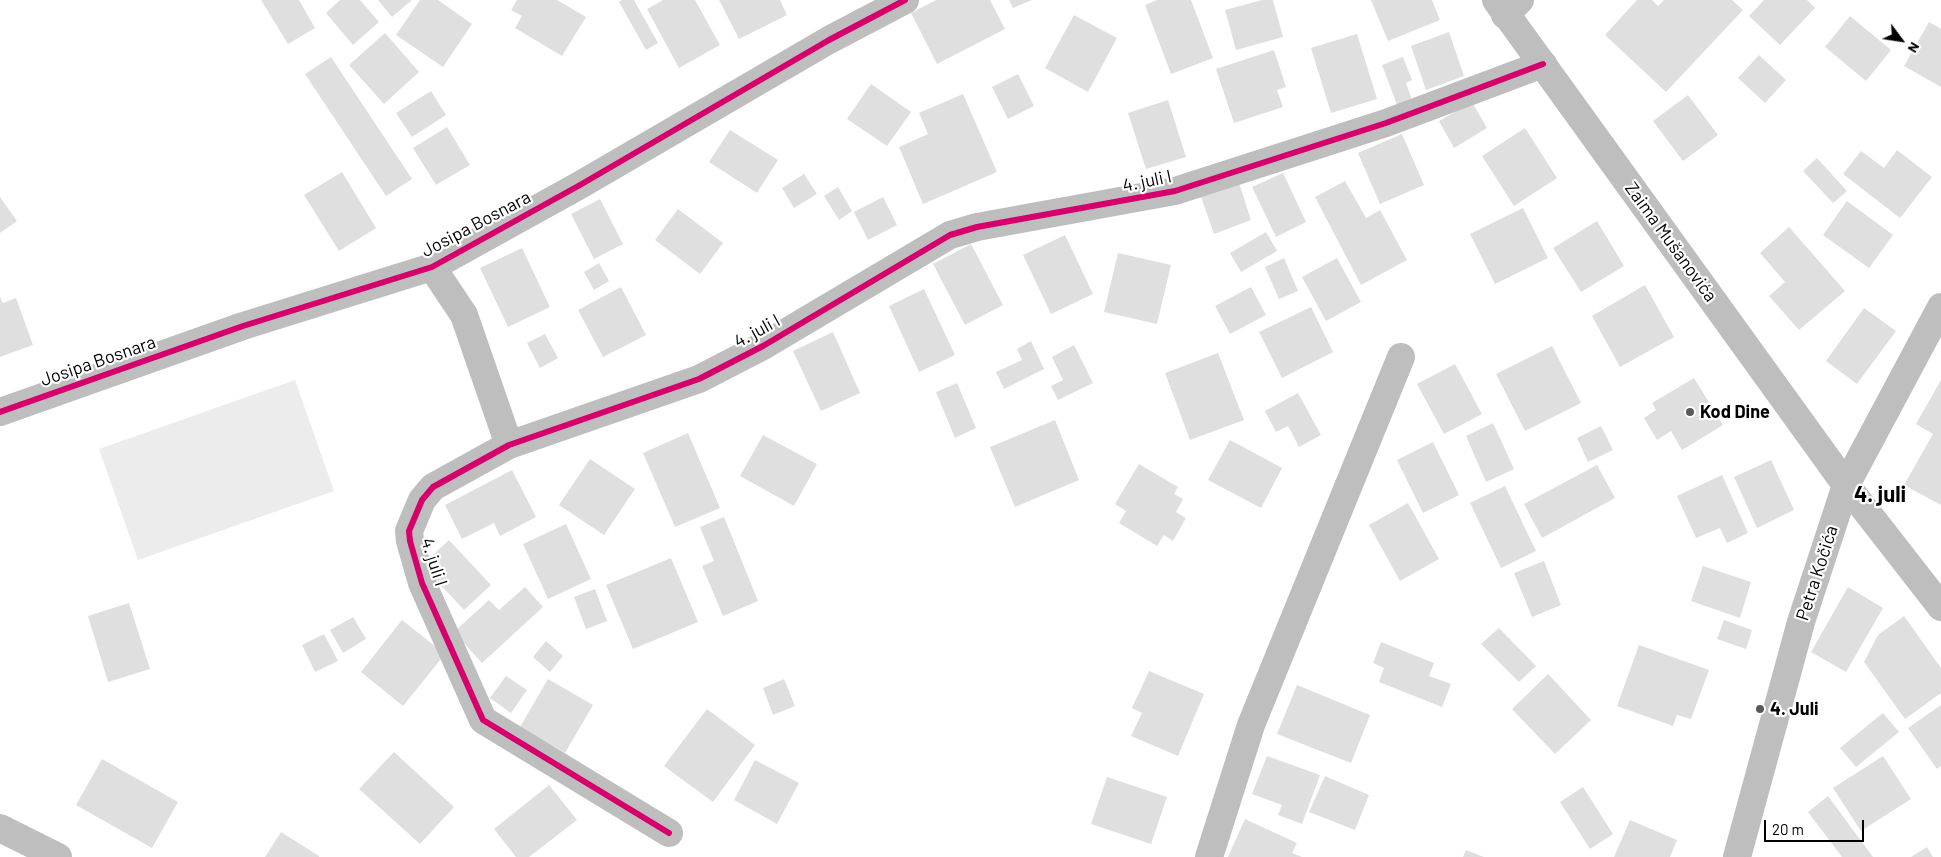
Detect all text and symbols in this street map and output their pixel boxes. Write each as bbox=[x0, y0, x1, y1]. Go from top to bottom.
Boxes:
north arrow bbox=[1876, 15, 1926, 65]
text: N bbox=[1905, 40, 1924, 56]
street label: 4. juli I bbox=[1121, 165, 1173, 197]
street label: Zaima Mušanovića bbox=[1620, 178, 1722, 306]
street label: Josipa Bosnara bbox=[418, 186, 534, 262]
street label: 4. juli I bbox=[730, 310, 784, 352]
street label: Josipa Bosnara bbox=[37, 331, 159, 391]
place label: Kod Dine bbox=[1700, 401, 1770, 423]
marker: Kod Dine bbox=[1684, 406, 1696, 418]
district label: 4. juli bbox=[1854, 482, 1906, 508]
street label: Petra Kočića bbox=[1791, 523, 1843, 623]
street label: 4. juli I bbox=[416, 535, 452, 589]
place label: 4. Juli bbox=[1770, 698, 1819, 720]
marker: 4. Juli bbox=[1754, 703, 1766, 715]
scale bar bbox=[1766, 810, 1866, 842]
text: 20 m bbox=[1772, 820, 1804, 838]

